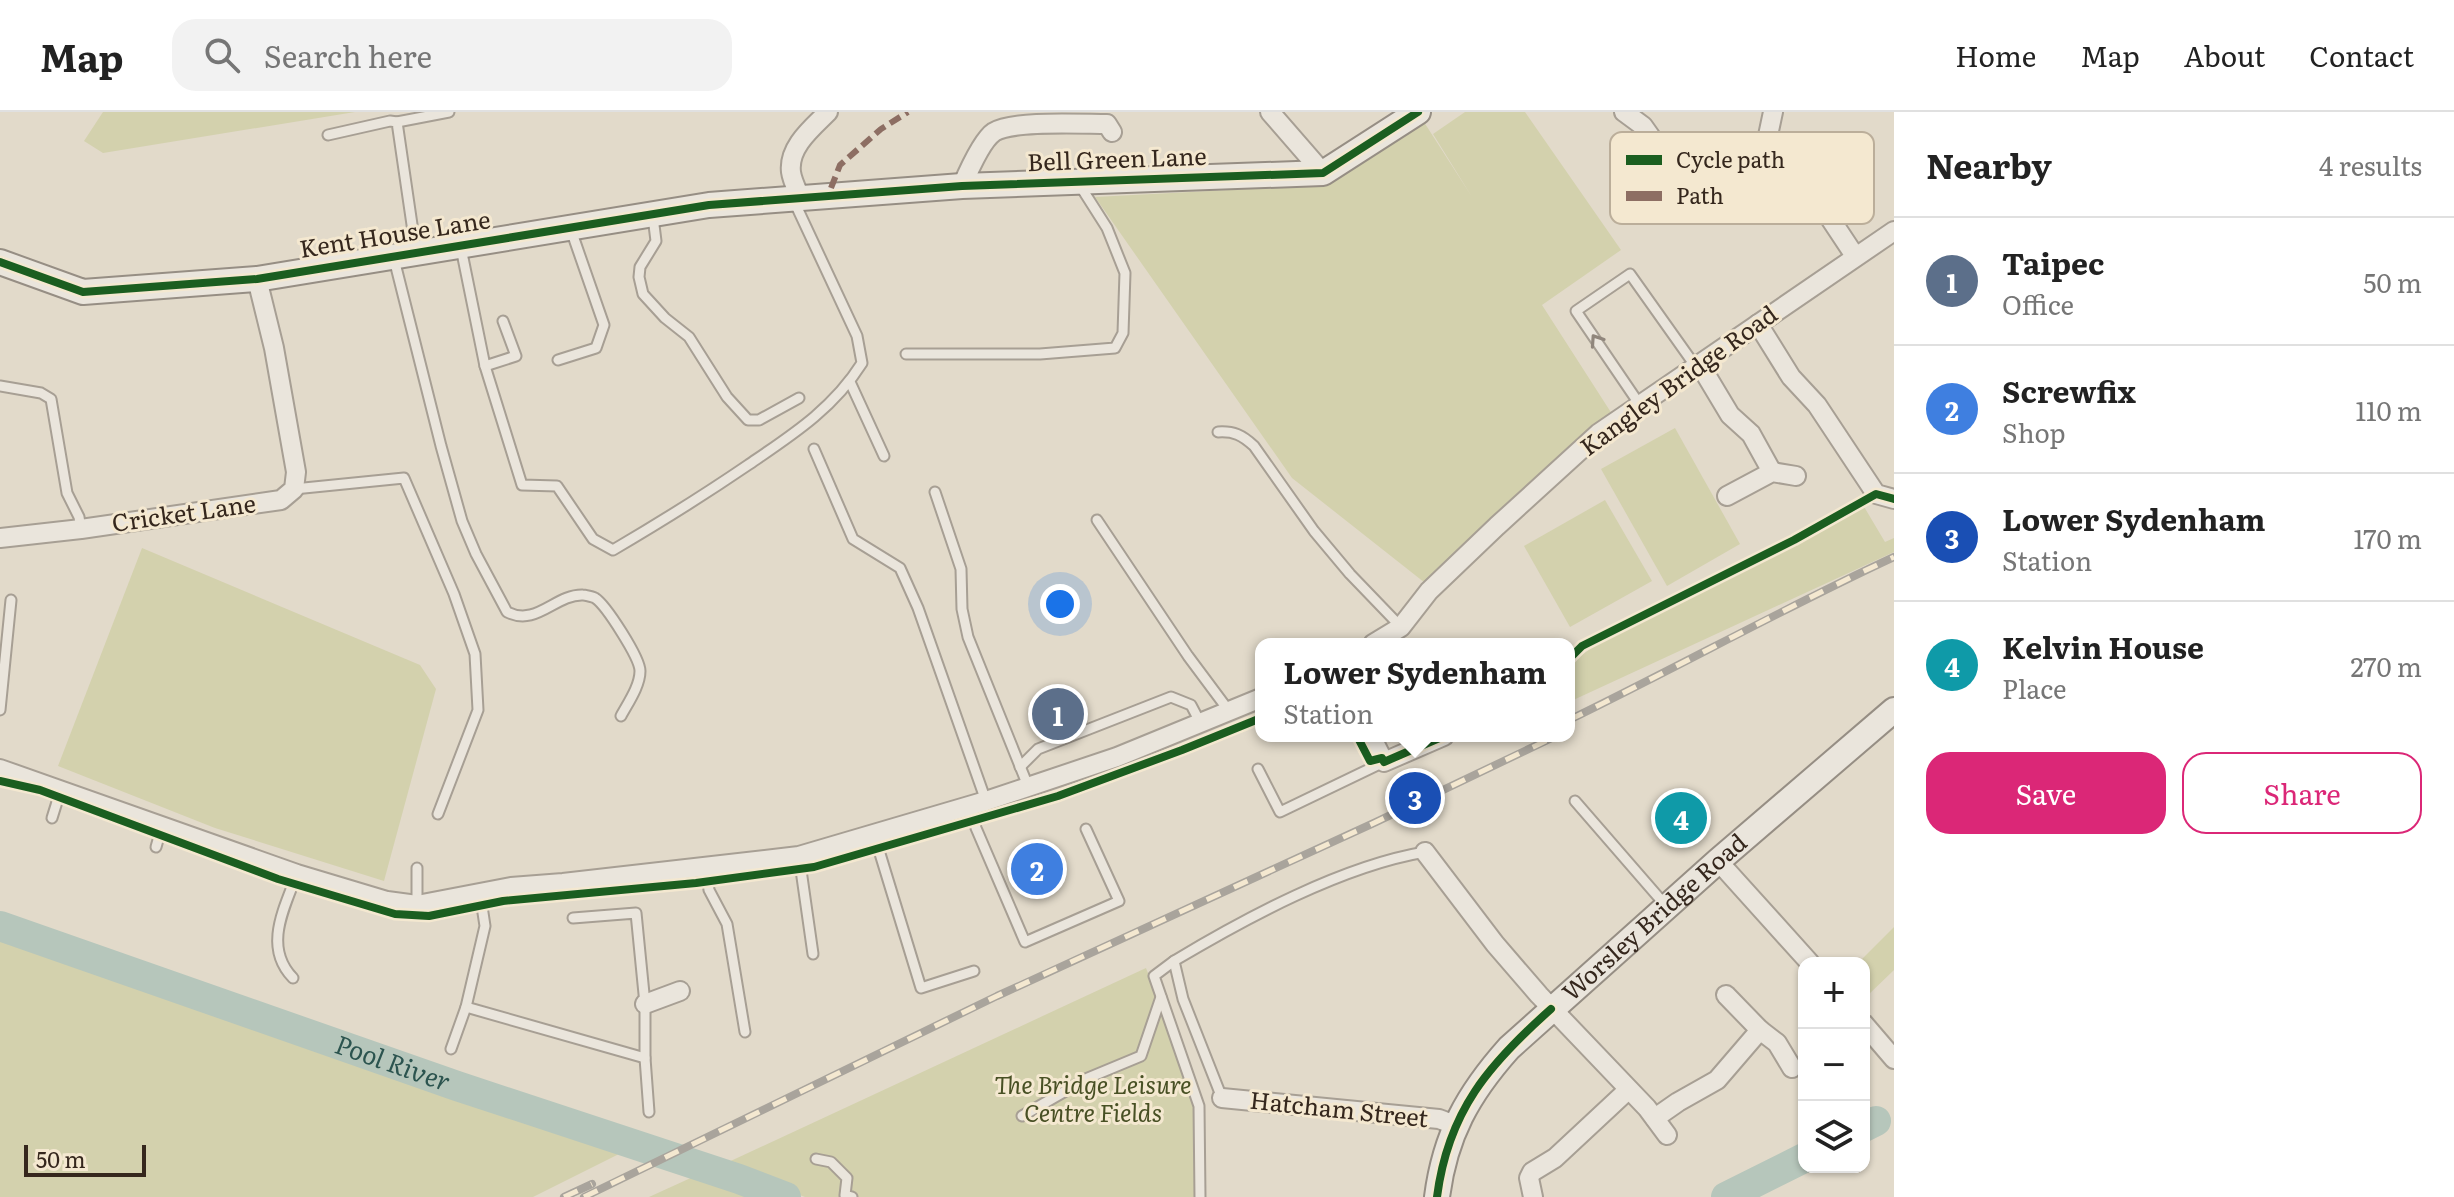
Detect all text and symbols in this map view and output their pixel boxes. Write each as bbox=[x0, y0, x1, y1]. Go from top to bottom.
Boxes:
search box bbox=[172, 19, 732, 91]
text: Map bbox=[40, 27, 124, 84]
icon: search bbox=[200, 33, 244, 77]
text: Search here bbox=[264, 33, 432, 77]
text: Home bbox=[1955, 34, 2036, 76]
text: Map bbox=[2080, 34, 2140, 76]
text: About bbox=[2184, 34, 2265, 76]
text: Contact bbox=[2309, 34, 2414, 76]
legend bbox=[1610, 132, 1874, 224]
street label: Bell Green Lane bbox=[1027, 137, 1207, 178]
text: Nearby bbox=[1926, 139, 2052, 189]
text: Cycle path bbox=[1676, 142, 1785, 175]
text: 4 results bbox=[2319, 145, 2422, 184]
text: Path bbox=[1676, 178, 1724, 211]
street label: Kent House Lane bbox=[297, 200, 493, 265]
text: Taipec bbox=[2002, 240, 2104, 284]
text: 1 bbox=[1947, 262, 1957, 301]
text: 50 m bbox=[2363, 262, 2422, 301]
text: Office bbox=[2002, 284, 2074, 323]
street label: Kangley Bridge Road bbox=[1572, 295, 1784, 463]
one-way arrow bbox=[1591, 335, 1606, 349]
text: Screwfix bbox=[2002, 368, 2136, 412]
text: 2 bbox=[1945, 390, 1959, 429]
text: 110 m bbox=[2355, 390, 2422, 429]
text: Shop bbox=[2002, 412, 2066, 451]
street label: Cricket Lane bbox=[109, 484, 258, 539]
text: Lower Sydenham bbox=[2002, 496, 2265, 540]
text: 3 bbox=[1945, 518, 1959, 557]
text: 170 m bbox=[2354, 518, 2422, 557]
text: Station bbox=[2002, 540, 2092, 579]
your location bbox=[1040, 584, 1080, 624]
text: Kelvin House bbox=[2002, 624, 2204, 668]
popup bbox=[1255, 638, 1575, 742]
text: 4 bbox=[1944, 646, 1960, 685]
text: 270 m bbox=[2350, 646, 2422, 685]
text: Lower Sydenham bbox=[1283, 649, 1547, 693]
text: Place bbox=[2002, 668, 2067, 707]
pin: 1 bbox=[1032, 684, 1084, 744]
text: Station bbox=[1283, 693, 1373, 732]
button: Save bbox=[1926, 752, 2166, 834]
button: Share bbox=[2182, 752, 2422, 834]
pin: 3 bbox=[1389, 768, 1441, 828]
pin: 4 bbox=[1655, 788, 1707, 848]
street label: Worsley Bridge Road bbox=[1553, 824, 1754, 1008]
pin: 2 bbox=[1011, 839, 1063, 899]
map controls bbox=[1798, 957, 1870, 1173]
button: + bbox=[1798, 957, 1870, 1029]
water label: Pool River bbox=[330, 1023, 456, 1099]
button: − bbox=[1798, 1029, 1870, 1101]
park label: The Bridge Leisure Centre Fields bbox=[994, 1066, 1192, 1129]
street label: Hatcham Street bbox=[1248, 1081, 1430, 1134]
button: layers bbox=[1798, 1101, 1870, 1173]
scale bar bbox=[24, 1141, 146, 1177]
text: 50 m bbox=[36, 1142, 86, 1175]

